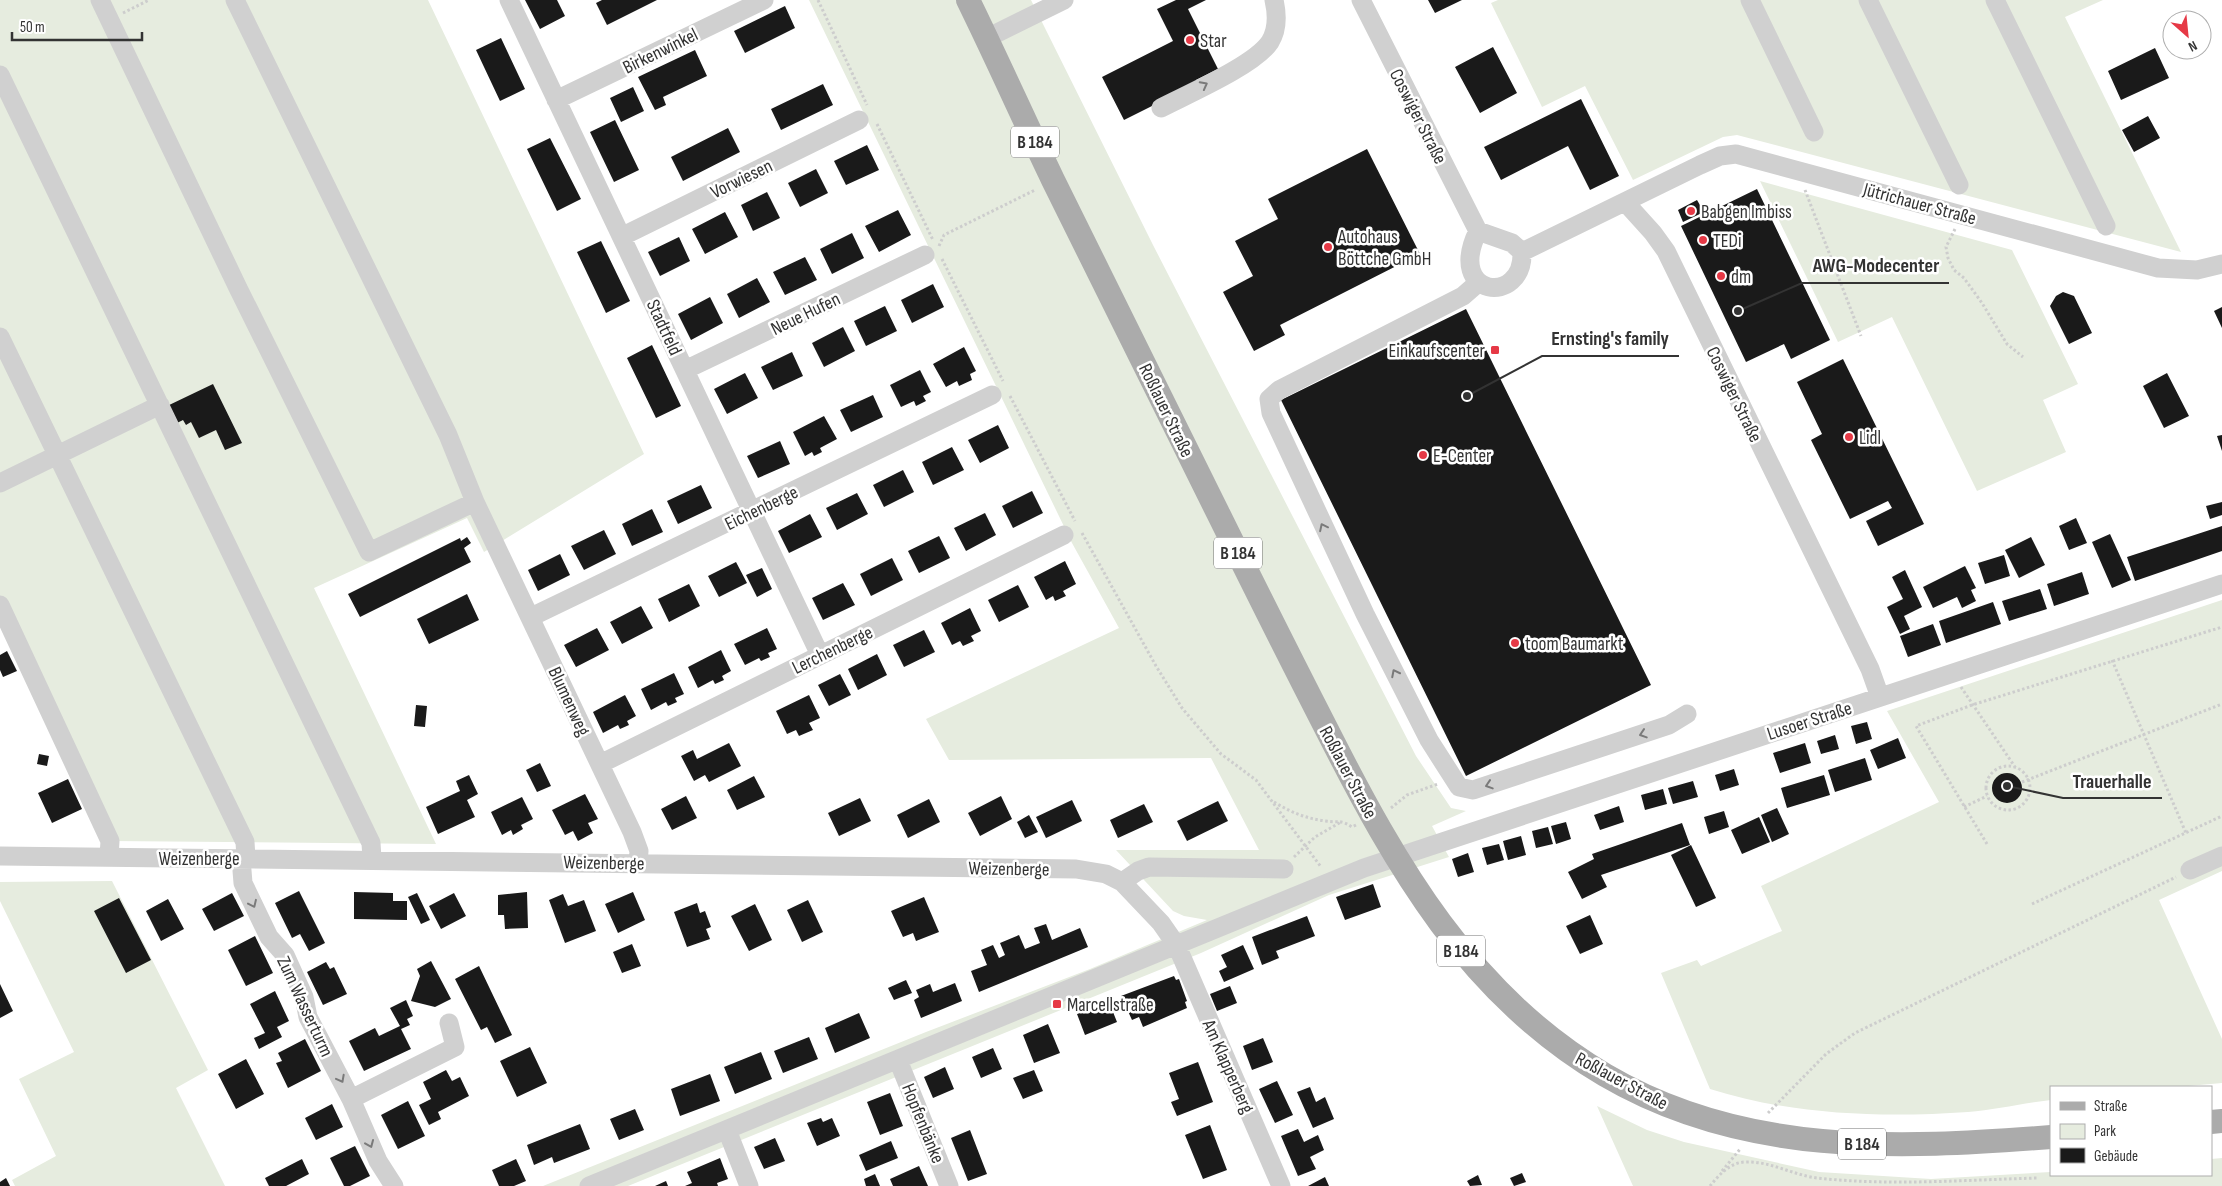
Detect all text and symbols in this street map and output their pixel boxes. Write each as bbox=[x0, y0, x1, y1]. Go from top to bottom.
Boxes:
scale bar bbox=[12, 10, 142, 42]
north arrow bbox=[2162, 10, 2212, 60]
text: 50 m bbox=[20, 18, 45, 37]
street label: Birkenwinkel bbox=[619, 23, 702, 79]
place label: Star bbox=[1200, 30, 1227, 53]
marker: Star bbox=[1184, 34, 1196, 46]
text: N bbox=[2185, 37, 2200, 55]
street label: Coswiger Straße bbox=[1384, 65, 1451, 168]
one-way arrow bbox=[1199, 81, 1208, 91]
road number: B 184 bbox=[1011, 126, 1059, 158]
street label: Vorwiesen bbox=[707, 155, 776, 204]
street label: Jütrichauer Straße bbox=[1860, 178, 1978, 231]
place label: Babgen Imbiss bbox=[1701, 201, 1792, 224]
marker: Babgen Imbiss bbox=[1685, 205, 1697, 217]
place label: Autohaus Böttche GmbH bbox=[1337, 226, 1431, 271]
place label: TEDi bbox=[1713, 230, 1741, 253]
marker: TEDi bbox=[1697, 234, 1709, 246]
marker: Autohaus Böttche GmbH bbox=[1322, 241, 1334, 253]
callout: AWG-Modecenter bbox=[1802, 248, 1949, 283]
text: AWG-Modecenter bbox=[1812, 254, 1939, 278]
place label: dm bbox=[1731, 266, 1751, 289]
marker: dm bbox=[1715, 270, 1727, 282]
street label: Neue Hufen bbox=[767, 288, 844, 341]
street label: Stadtfeld bbox=[641, 296, 687, 359]
callout: Ernsting's family bbox=[1542, 321, 1679, 356]
text: Ernsting's family bbox=[1551, 327, 1670, 351]
place label: Einkaufscenter bbox=[1389, 340, 1486, 363]
street label: Coswiger Straße bbox=[1701, 343, 1767, 446]
marker: Einkaufscenter bbox=[1489, 344, 1501, 356]
street label: Roßlauer Straße bbox=[1133, 360, 1198, 461]
place label: Lidl bbox=[1859, 427, 1881, 450]
marker: Lidl bbox=[1843, 431, 1855, 443]
place label: E-Center bbox=[1433, 445, 1492, 468]
marker: E-Center bbox=[1417, 449, 1429, 461]
street label: Eichenberge bbox=[721, 481, 802, 536]
one-way arrow bbox=[1319, 523, 1330, 532]
road number: B 184 bbox=[1214, 538, 1262, 568]
street label: Lerchenberge bbox=[789, 621, 877, 680]
place label: toom Baumarkt bbox=[1525, 633, 1624, 656]
marker: toom Baumarkt bbox=[1509, 637, 1521, 649]
street label: Blumenweg bbox=[543, 663, 595, 740]
one-way arrow bbox=[1391, 669, 1401, 678]
street label: Lusoer Straße bbox=[1764, 697, 1855, 746]
street label: Roßlauer Straße bbox=[1314, 723, 1382, 823]
one-way arrow bbox=[1639, 728, 1648, 738]
callout: Trauerhalle bbox=[2063, 763, 2162, 798]
text: Trauerhalle bbox=[2073, 770, 2151, 794]
one-way arrow bbox=[1485, 779, 1494, 789]
street label: Weizenberge bbox=[158, 848, 240, 871]
street label: Weizenberge bbox=[563, 851, 645, 876]
street label: Weizenberge bbox=[968, 857, 1050, 882]
one-way arrow bbox=[247, 899, 257, 908]
road number: B 184 bbox=[1437, 936, 1485, 966]
street label: Zum Wasserturm bbox=[271, 953, 338, 1060]
place label: Marcellstraße bbox=[1067, 994, 1154, 1017]
marker: Marcellstraße bbox=[1051, 998, 1063, 1010]
street label: Am Klapperberg bbox=[1196, 1015, 1259, 1117]
street label: Roßlauer Straße bbox=[1571, 1047, 1671, 1115]
one-way arrow bbox=[334, 1074, 344, 1083]
street label: Hopfenbänke bbox=[896, 1080, 949, 1167]
legend bbox=[2050, 1086, 2212, 1176]
text: Straße bbox=[2094, 1097, 2127, 1116]
text: Park bbox=[2094, 1122, 2116, 1141]
road number: B 184 bbox=[1838, 1128, 1886, 1160]
one-way arrow bbox=[364, 1139, 375, 1148]
text: Gebäude bbox=[2094, 1147, 2138, 1166]

